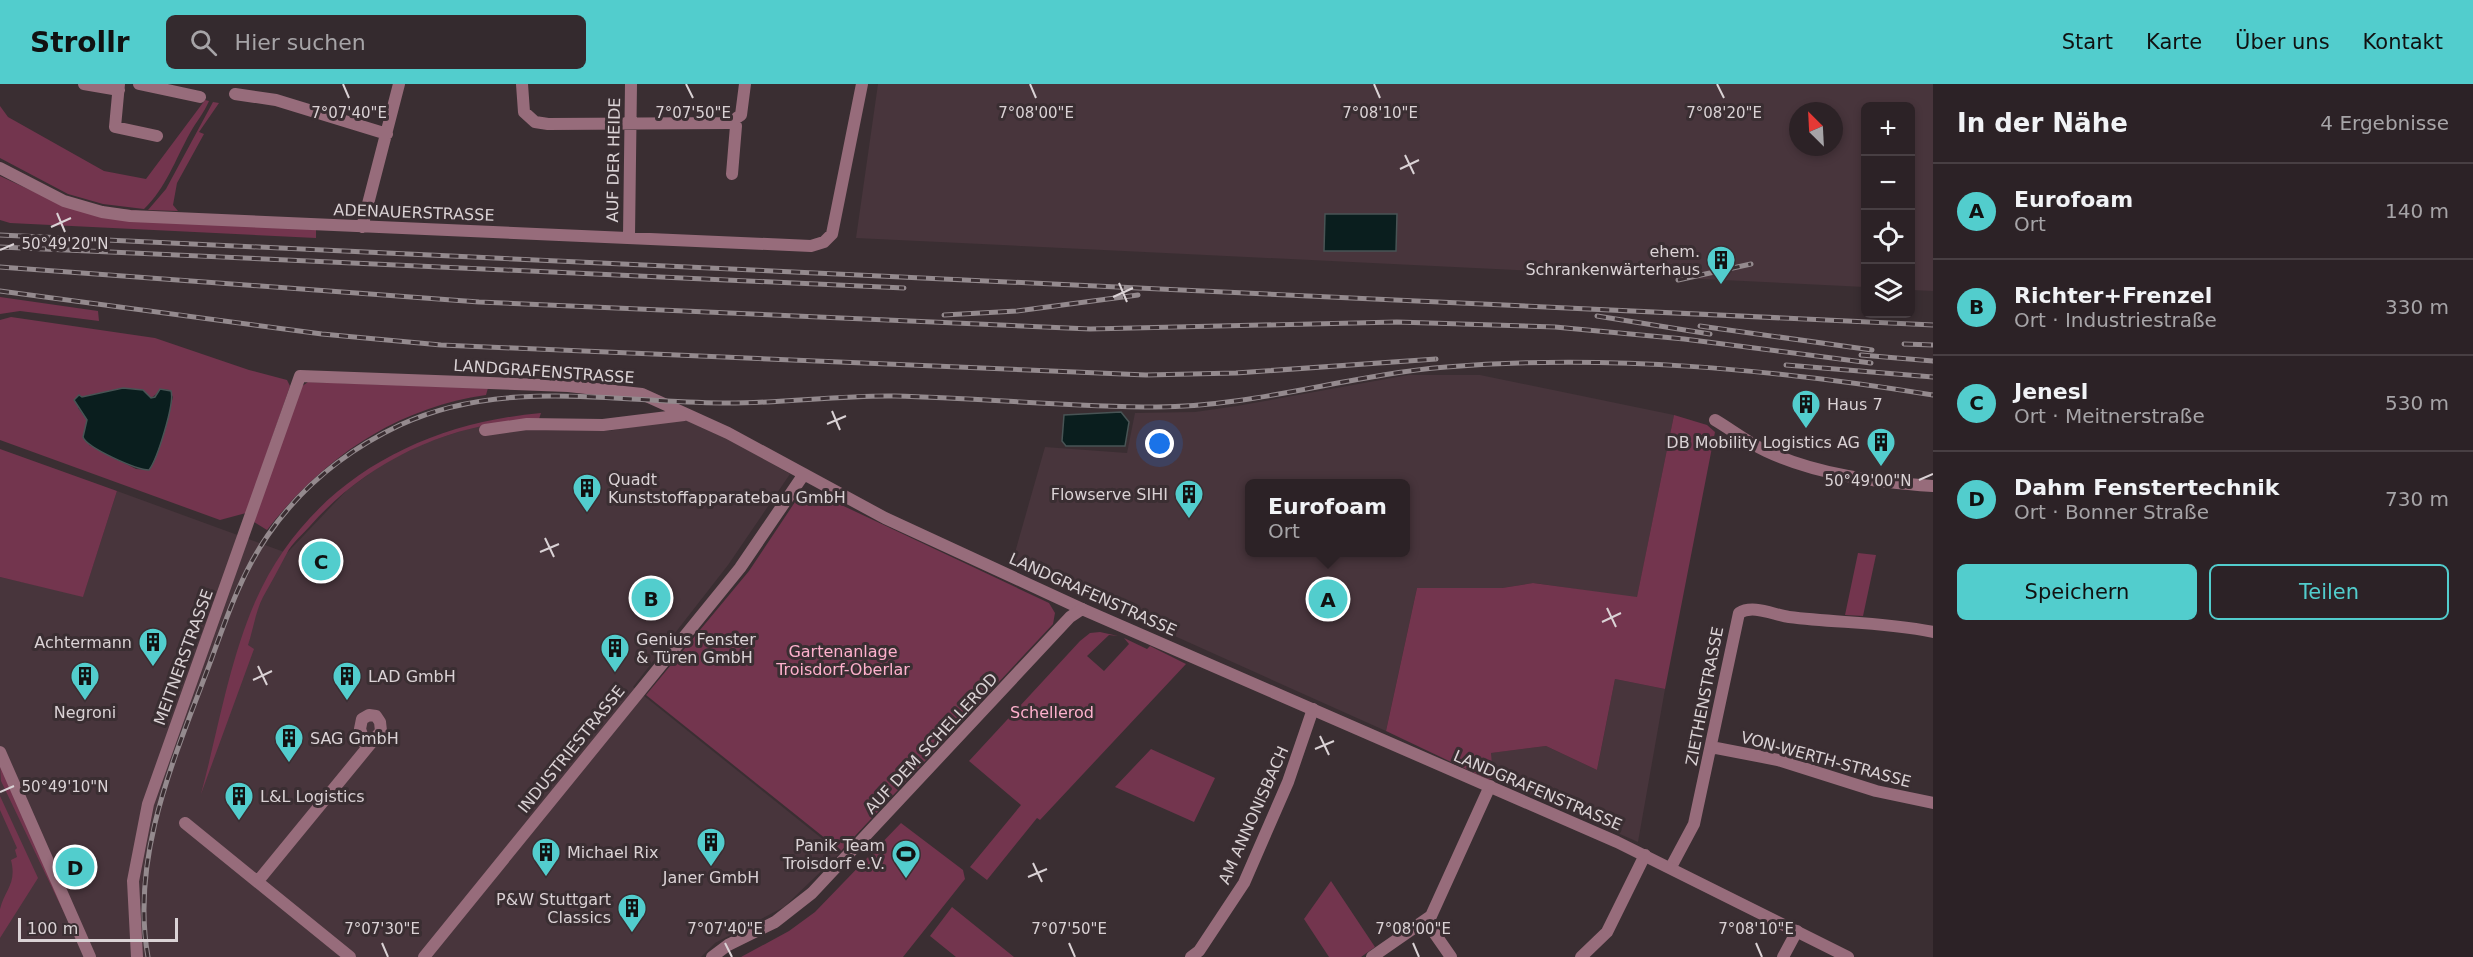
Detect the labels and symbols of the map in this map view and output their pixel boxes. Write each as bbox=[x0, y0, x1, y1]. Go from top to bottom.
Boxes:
street label: AUF DER HEIDE bbox=[603, 97, 624, 223]
north arrow bbox=[1789, 102, 1843, 156]
text: 7°07'40"E bbox=[311, 104, 387, 122]
text: 7°07'50"E bbox=[655, 104, 731, 122]
text: 7°08'00"E bbox=[998, 104, 1074, 122]
text: 7°08'10"E bbox=[1342, 104, 1418, 122]
text: 7°08'20"E bbox=[1686, 104, 1762, 122]
street label: ADENAUERSTRASSE bbox=[333, 200, 495, 225]
text: 50°49'20"N bbox=[21, 235, 109, 253]
place label: ehem. Schrankenwärterhaus bbox=[1525, 242, 1700, 279]
building icon: ehem. Schrankenwärterhaus bbox=[1705, 244, 1737, 286]
street label: LANDGRAFENSTRASSE bbox=[453, 356, 635, 387]
building icon: Haus 7 bbox=[1790, 388, 1822, 430]
place label: Haus 7 bbox=[1827, 395, 1883, 414]
building icon: DB Mobility Logistics AG bbox=[1865, 426, 1897, 468]
your location bbox=[1145, 429, 1174, 458]
place label: DB Mobility Logistics AG bbox=[1666, 433, 1860, 452]
place label: Quadt Kunststoffapparatebau GmbH bbox=[608, 470, 846, 507]
building icon: Quadt Kunststoffapparatebau GmbH bbox=[571, 472, 603, 514]
text: 50°49'00"N bbox=[1824, 472, 1912, 490]
building icon: Flowserve SIHI bbox=[1173, 478, 1205, 520]
place label: Flowserve SIHI bbox=[1051, 485, 1168, 504]
pin: C bbox=[302, 538, 340, 584]
street label: LANDGRAFENSTRASSE bbox=[1006, 549, 1180, 640]
pin: B bbox=[632, 576, 670, 620]
pin: A bbox=[1308, 576, 1348, 622]
street label: MEITNERSTRASSE bbox=[150, 587, 217, 728]
street label: ZIETHENSTRASSE bbox=[1682, 625, 1727, 767]
building icon: Achtermann bbox=[137, 626, 169, 668]
place label: Genius Fenster & Türen GmbH bbox=[636, 630, 756, 667]
building icon: Genius Fenster & Türen GmbH bbox=[599, 632, 631, 674]
place label: Achtermann bbox=[34, 633, 132, 652]
park label: Gartenanlage Troisdorf-Oberlar bbox=[775, 642, 910, 679]
building icon: Negroni bbox=[69, 660, 101, 702]
building icon: LAD GmbH bbox=[331, 660, 363, 702]
place label: LAD GmbH bbox=[368, 667, 456, 686]
street label: AUF DEM SCHELLEROD bbox=[861, 669, 1002, 818]
street label: INDUSTRIESTRASSE bbox=[514, 682, 629, 817]
place label: Negroni bbox=[54, 703, 116, 722]
park label: Schellerod bbox=[1010, 703, 1094, 722]
building icon: SAG GmbH bbox=[273, 722, 305, 764]
street label: VON-WERTH-STRASSE bbox=[1739, 728, 1913, 791]
place label: SAG GmbH bbox=[310, 729, 399, 748]
street label: AM ANNONISBACH bbox=[1214, 743, 1292, 887]
street label: LANDGRAFENSTRASSE bbox=[1451, 746, 1625, 835]
text: 50°49'10"N bbox=[21, 778, 109, 796]
building icon: L&L Logistics bbox=[223, 780, 255, 822]
place label: L&L Logistics bbox=[260, 787, 365, 806]
building icon: Janer GmbH bbox=[695, 826, 727, 868]
building icon: Michael Rix bbox=[530, 836, 562, 878]
place label: Panik Team Troisdorf e.V. bbox=[782, 836, 885, 873]
sports icon: Panik Team Troisdorf e.V. bbox=[890, 838, 922, 880]
place label: Michael Rix bbox=[567, 843, 658, 862]
pin: D bbox=[56, 844, 94, 890]
place label: Janer GmbH bbox=[662, 868, 759, 887]
place label: P&W Stuttgart Classics bbox=[496, 890, 611, 927]
building icon: P&W Stuttgart Classics bbox=[616, 892, 648, 934]
scale bar bbox=[18, 915, 178, 942]
text: 7°07'30"E bbox=[344, 920, 420, 938]
text: 7°07'40"E bbox=[687, 920, 763, 938]
text: 7°07'50"E bbox=[1031, 920, 1107, 938]
text: 7°08'00"E bbox=[1375, 920, 1451, 938]
text: 7°08'10"E bbox=[1718, 920, 1794, 938]

